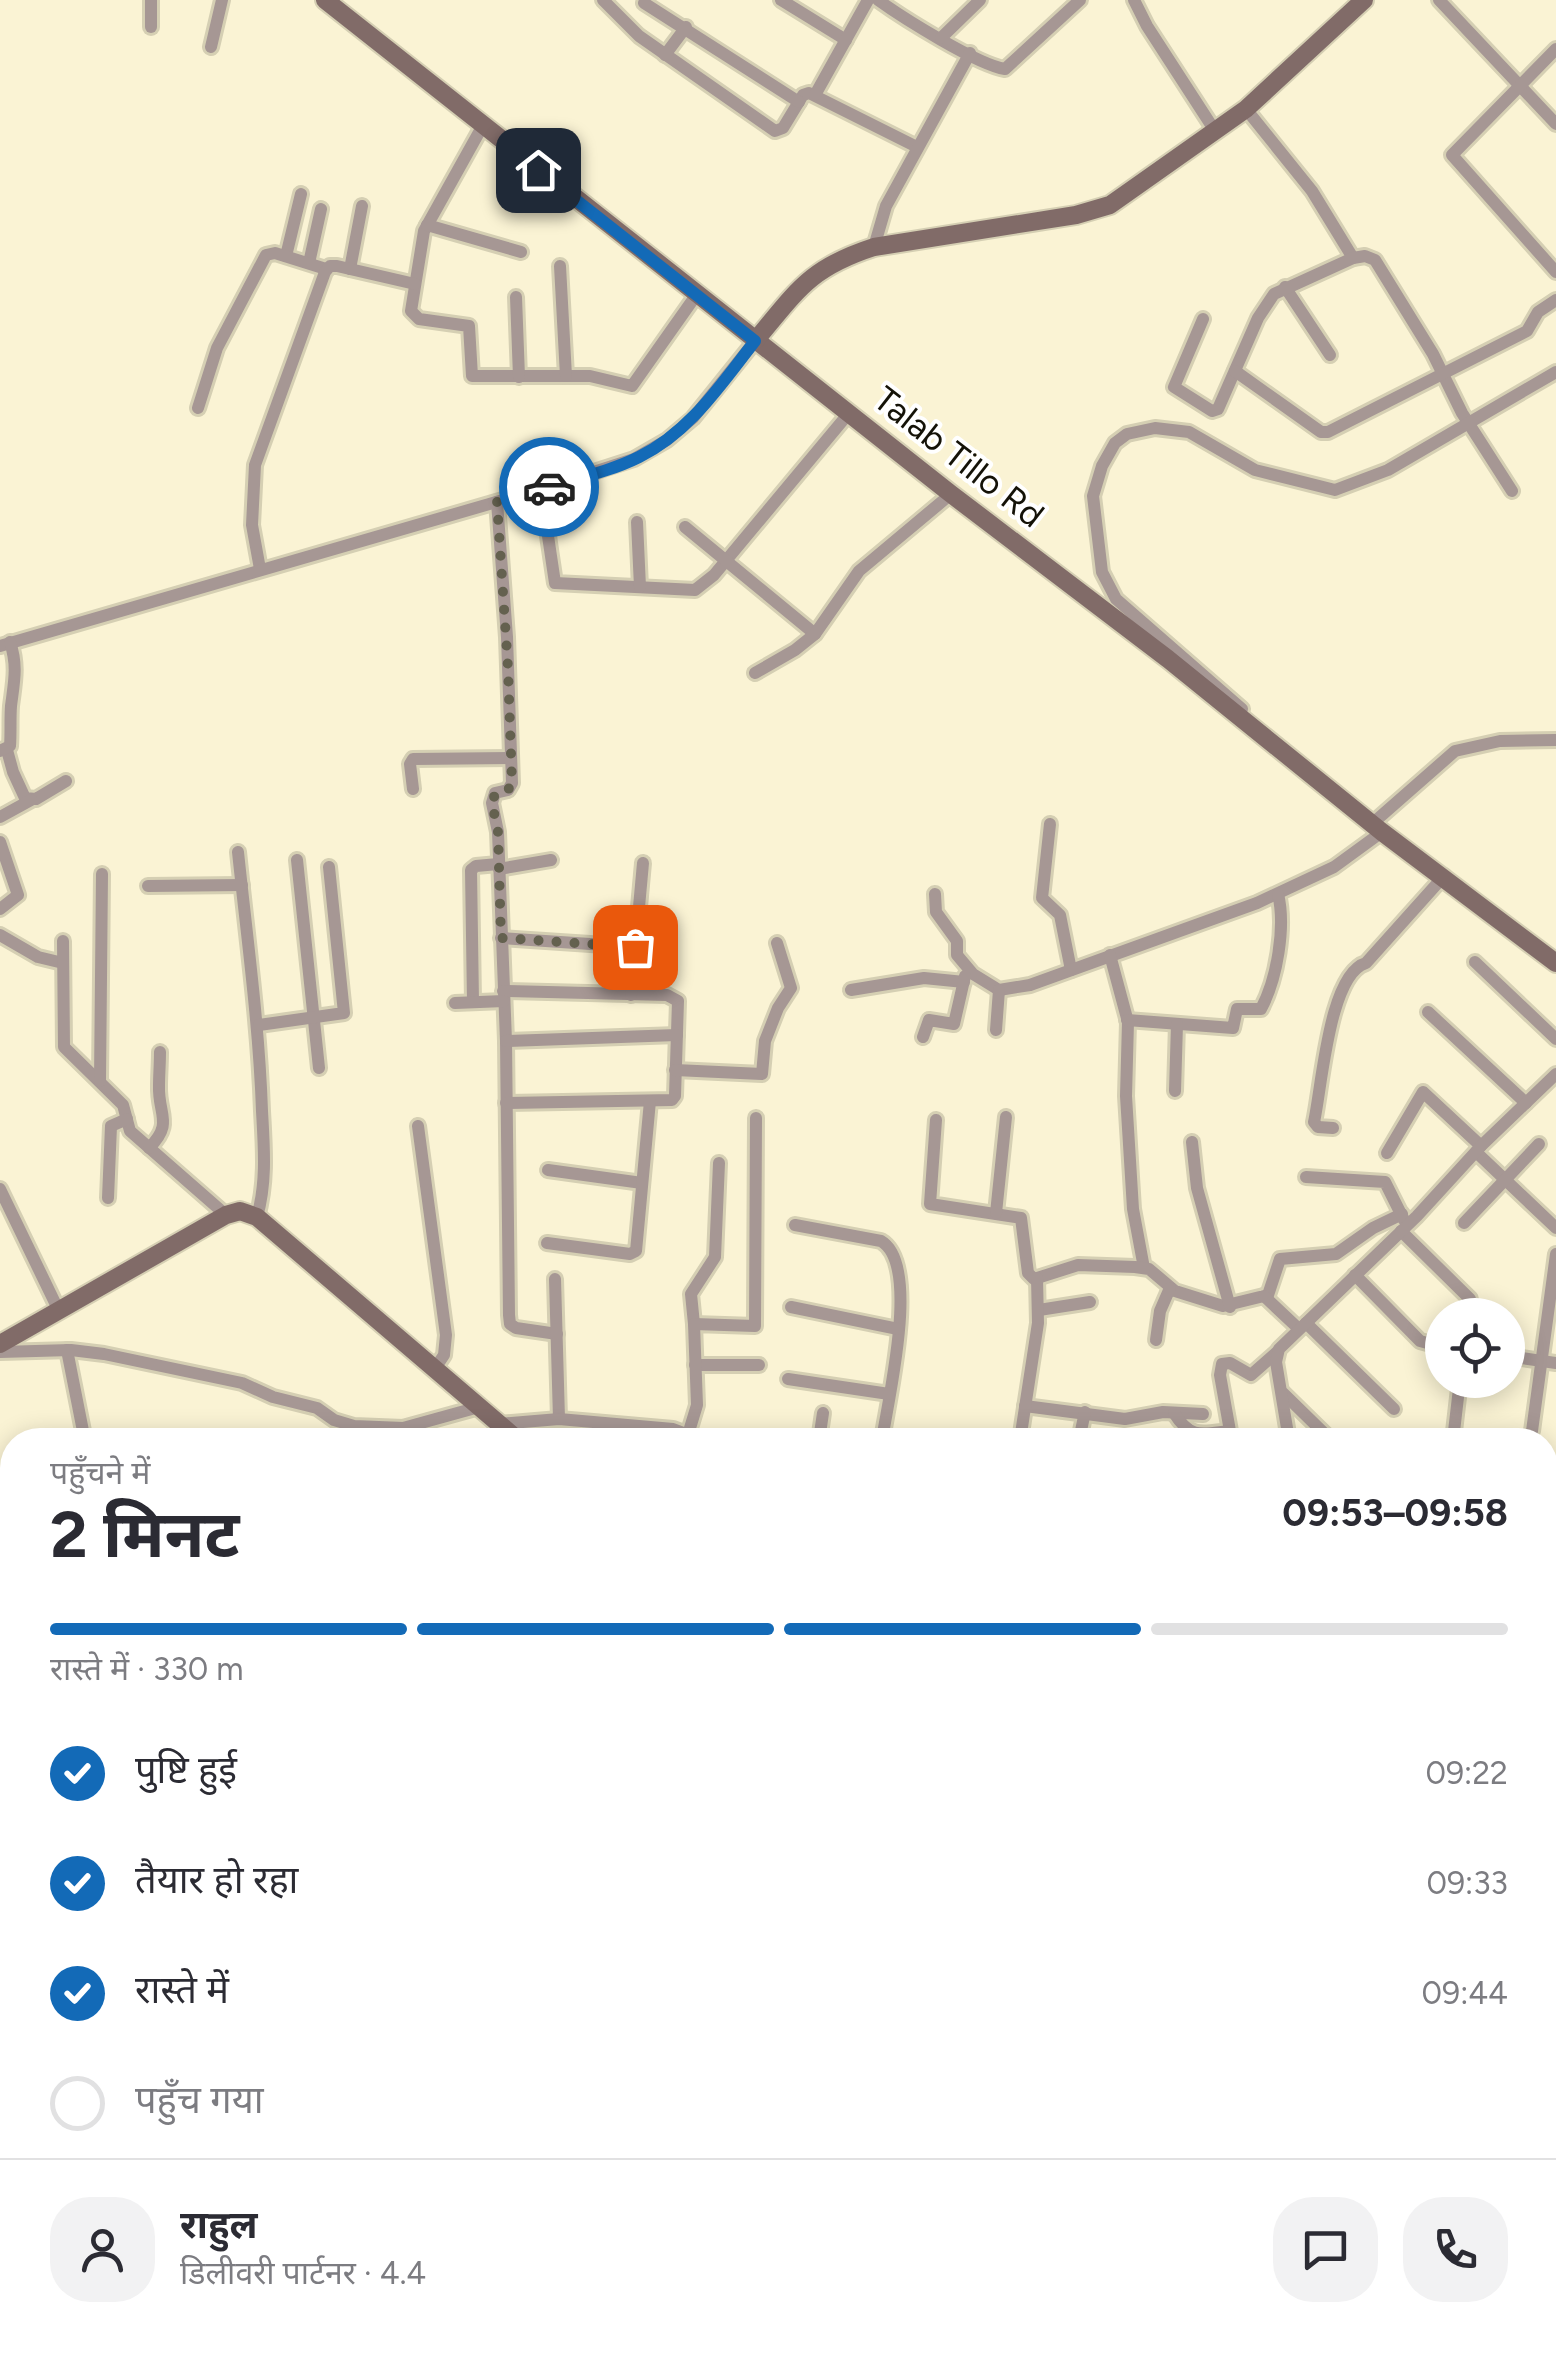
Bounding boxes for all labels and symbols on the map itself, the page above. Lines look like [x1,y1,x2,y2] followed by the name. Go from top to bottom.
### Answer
[496,128,581,213] pin
[866,378,1052,536] street label: Talab Tillo Rd
[499,437,599,537] courier
[593,905,678,990] pin

